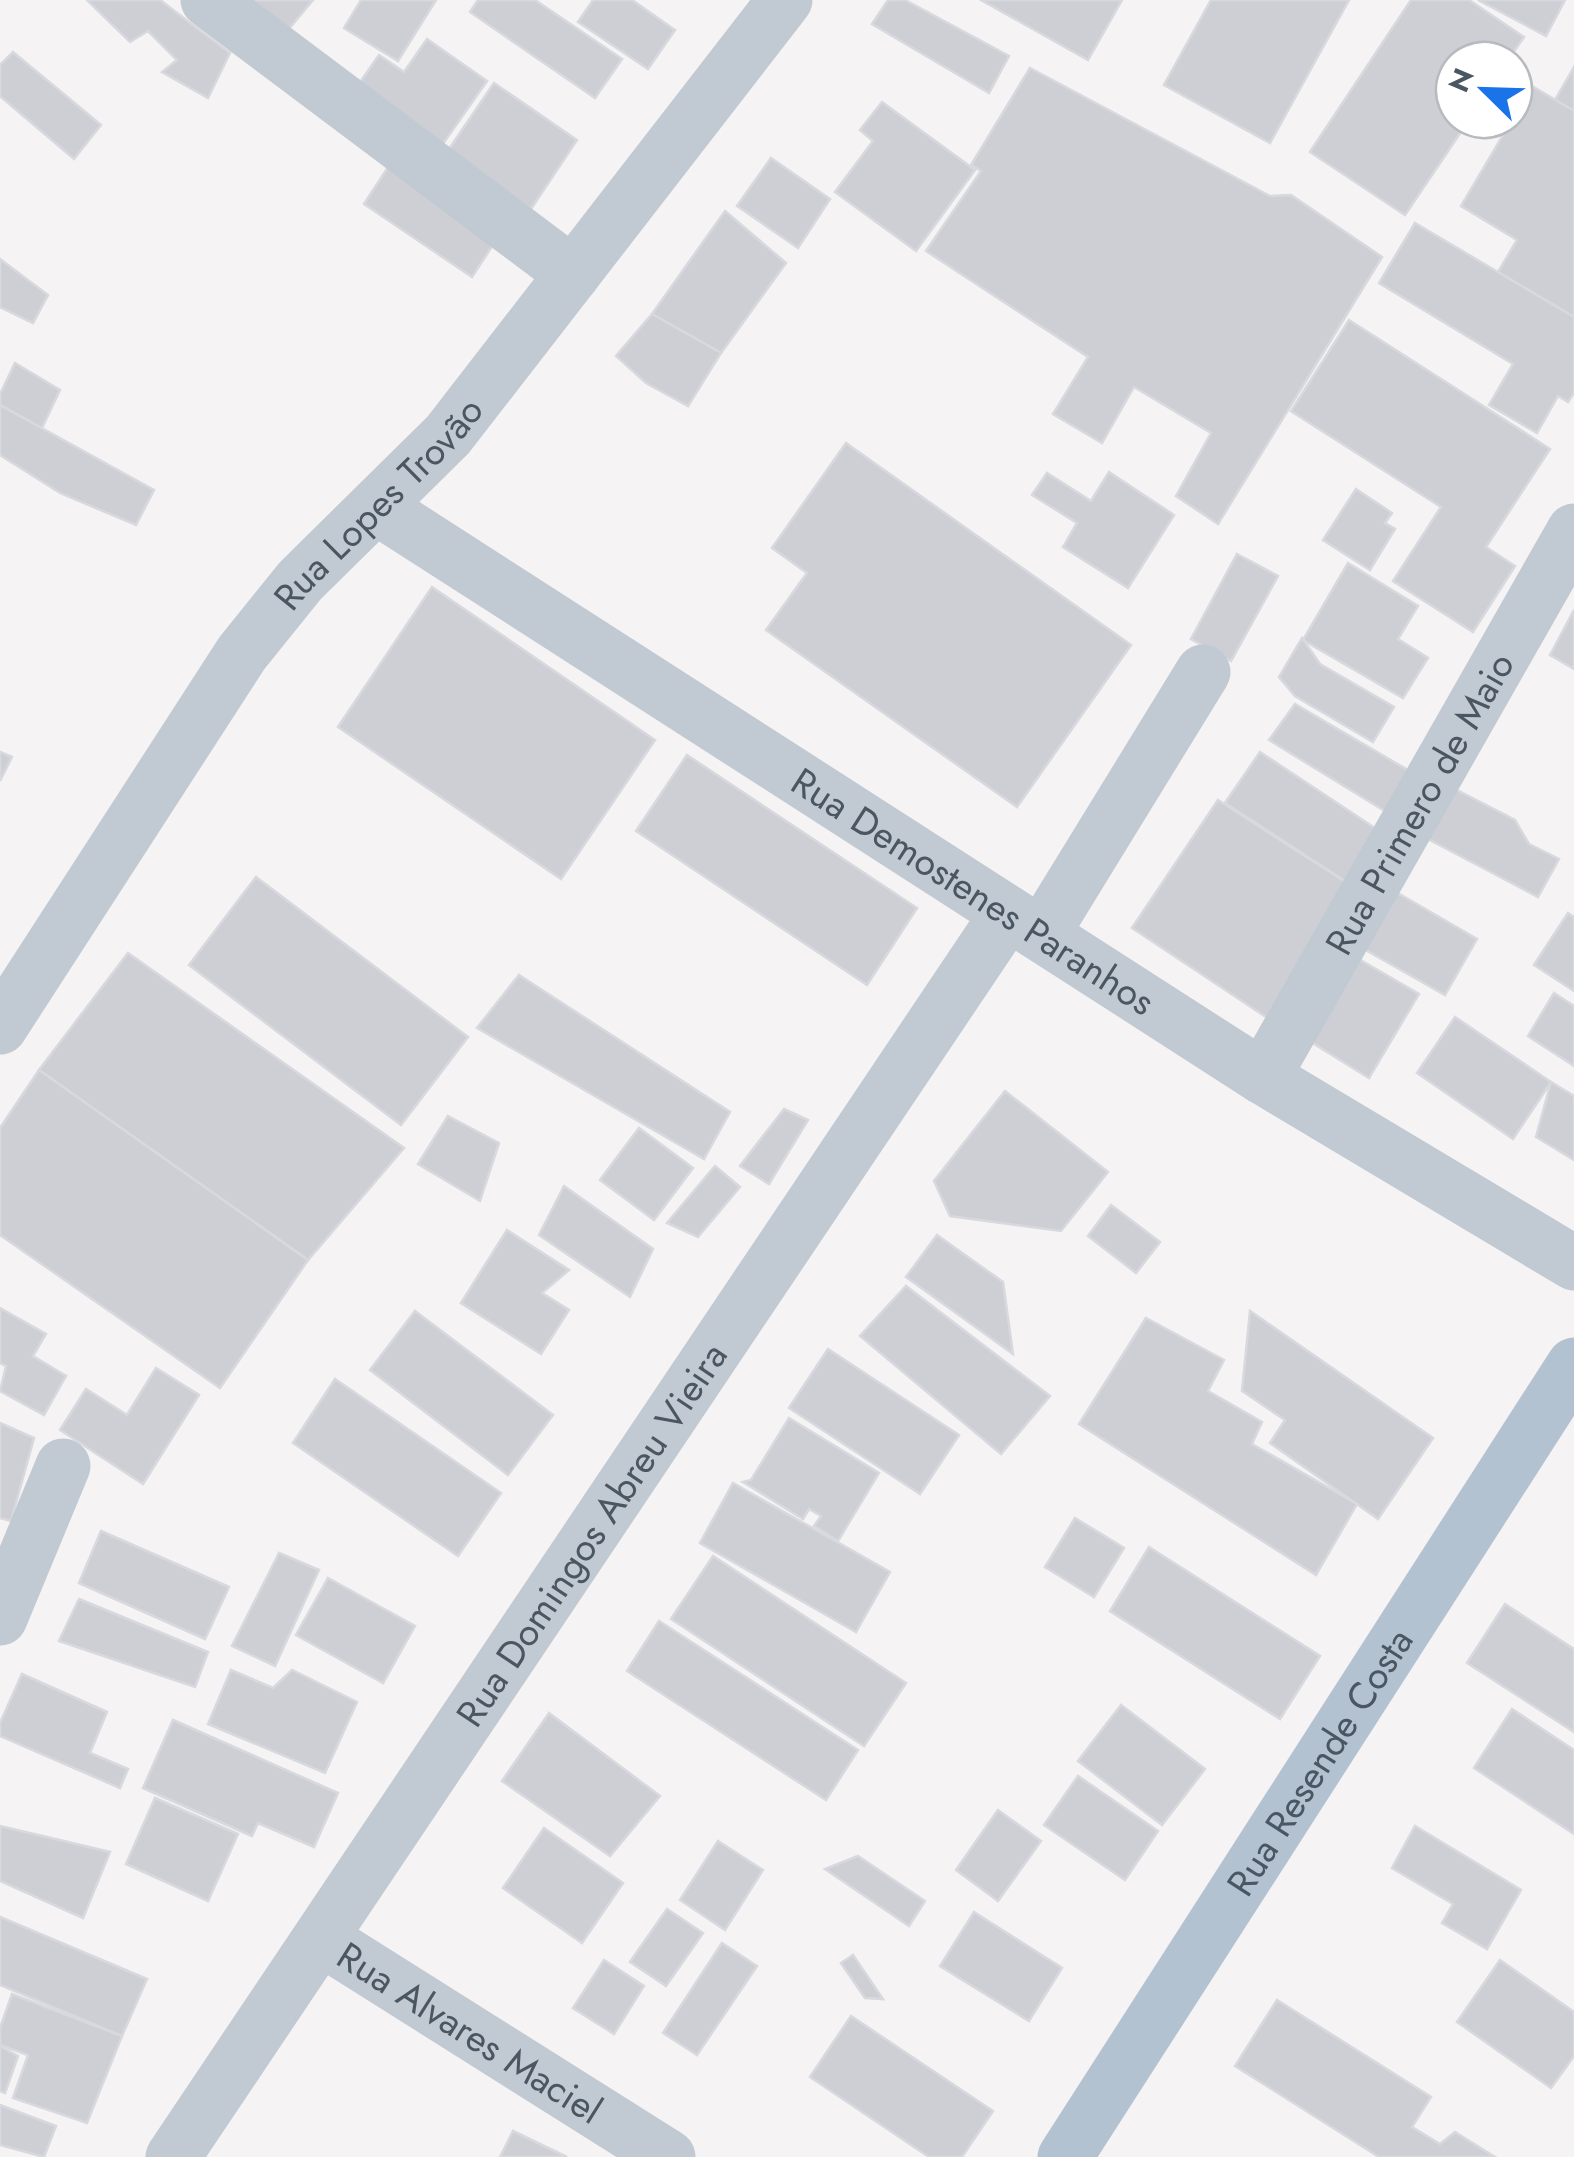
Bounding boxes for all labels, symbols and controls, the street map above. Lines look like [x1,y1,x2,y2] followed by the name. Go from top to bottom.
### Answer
[1434,40,1534,140] north arrow
[1438,62,1485,99] text: N
[260,385,496,622] street label: Rua Lopes Trovão
[1311,642,1527,965] street label: Rua Primero de Maio
[781,754,1166,1028] street label: Rua Demostenes Paranhos
[442,1331,740,1737] street label: Rua Domingos Abreu Vieira
[1212,1617,1426,1906] street label: Rua Resende Costa
[327,1928,613,2137] street label: Rua Alvares Maciel

